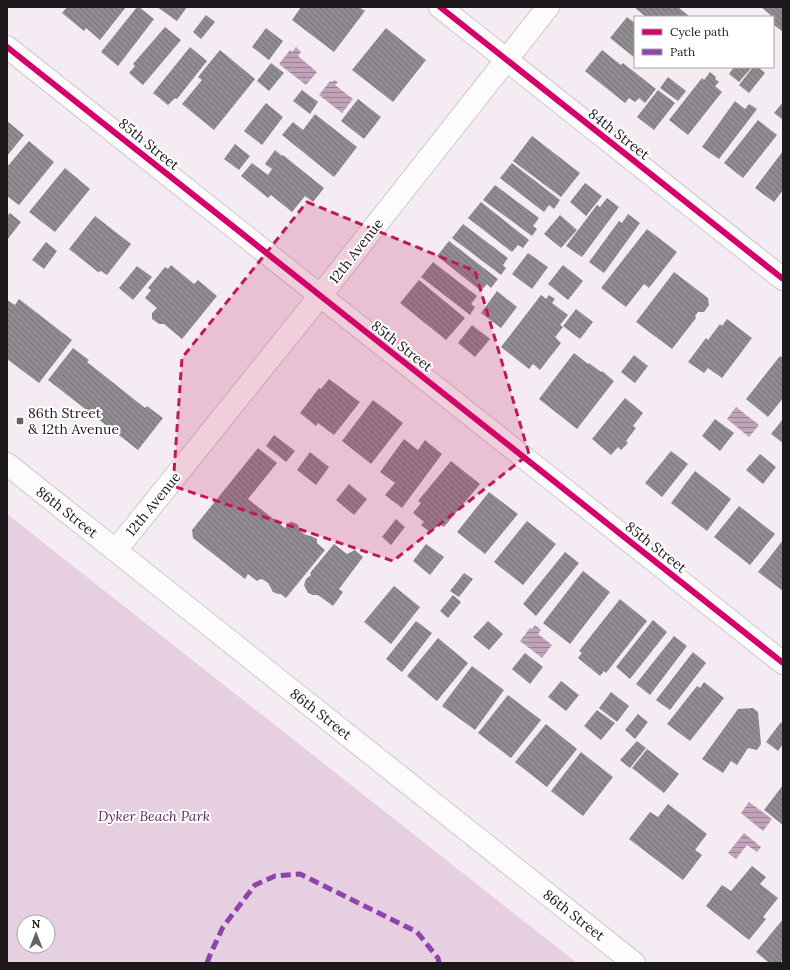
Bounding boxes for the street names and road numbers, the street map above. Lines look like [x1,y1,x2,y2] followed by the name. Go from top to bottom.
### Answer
[585,105,654,164] street label: 84th Street
[115,114,183,174] street label: 85th Street
[325,215,387,287] street label: 12th Avenue
[368,317,437,376] street label: 85th Street
[122,468,185,540] street label: 12th Avenue
[33,482,102,542] street label: 86th Street
[622,518,691,577] street label: 85th Street
[287,684,356,744] street label: 86th Street
[540,885,609,945] street label: 86th Street

